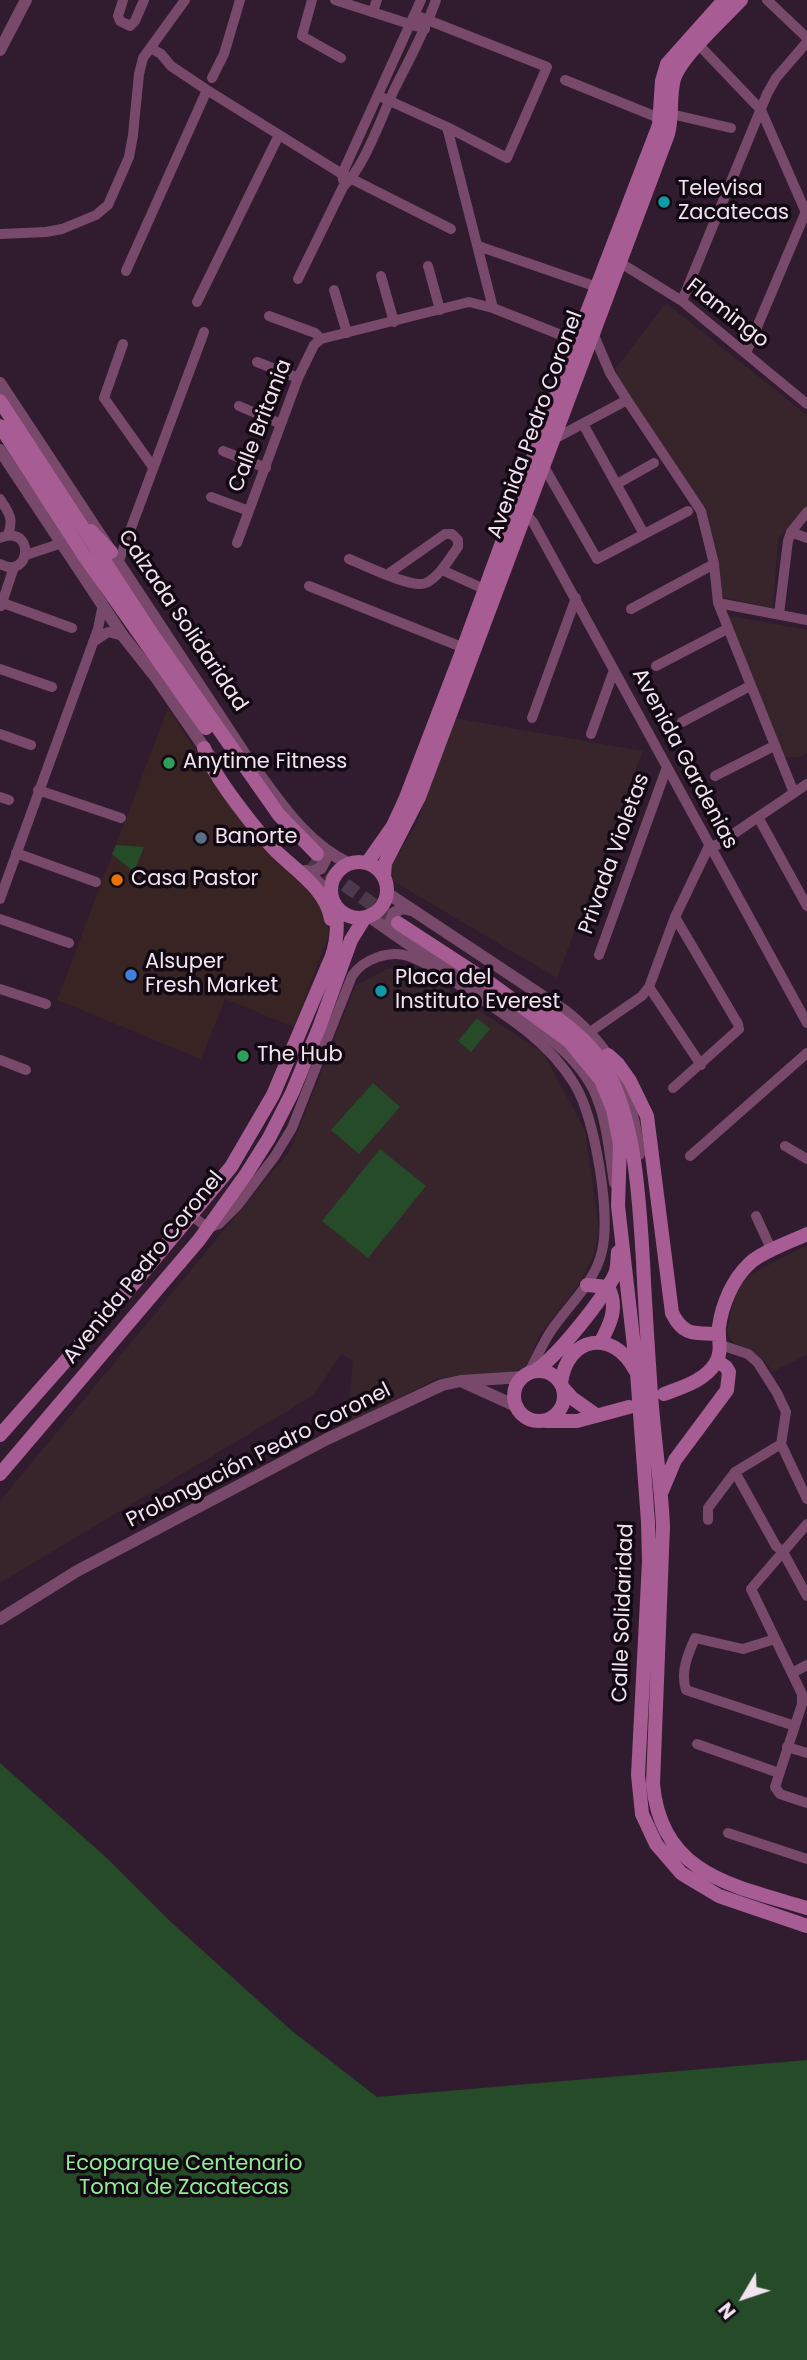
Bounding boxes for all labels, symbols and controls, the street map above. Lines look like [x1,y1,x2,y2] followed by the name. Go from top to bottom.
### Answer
[678,177,789,227] place label: Televisa Zacatecas
[656,194,672,210] marker: Televisa Zacatecas
[681,274,773,354] street label: Flamingo
[483,308,589,542] street label: Avenida Pedro Coronel
[224,356,298,496] street label: Calle Britania
[112,525,252,717] street label: Calzada Solidaridad
[626,664,742,854] street label: Avenida Gardenias
[183,750,347,776] place label: Anytime Fitness
[161,755,177,771] marker: Anytime Fitness
[574,770,656,938] street label: Privada Violetas
[215,825,297,851] place label: Banorte
[193,830,209,846] marker: Banorte
[131,867,258,893] place label: Casa Pastor
[109,872,125,888] marker: Casa Pastor
[145,950,278,1000] place label: Alsuper Fresh Market
[395,966,560,1016] place label: Placa del Instituto Everest
[123,967,139,983] marker: Alsuper Fresh Market
[373,983,389,999] marker: Placa del Instituto Everest
[257,1043,343,1069] place label: The Hub
[235,1048,251,1064] marker: The Hub
[59,1167,229,1369] street label: Avenida Pedro Coronel
[123,1378,395,1534] street label: Prolongación Pedro Coronel
[608,1523,640,1703] street label: Calle Solidaridad
[66,2152,302,2202] park label: Ecoparque Centenario Toma de Zacatecas
[709,2262,779,2332] north arrow
[712,2296,742,2325] text: N

